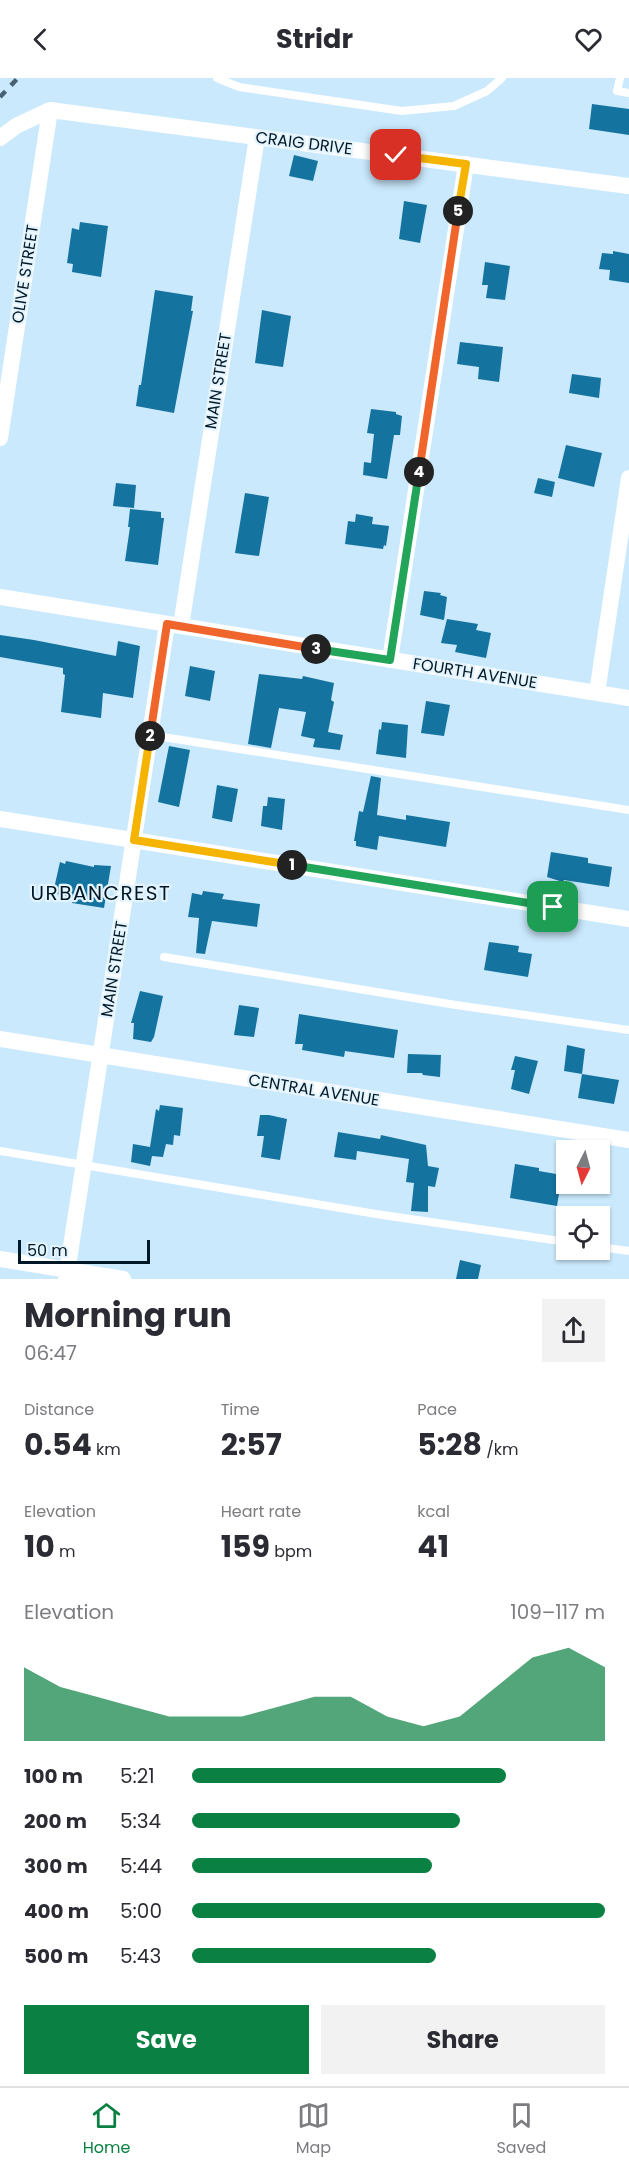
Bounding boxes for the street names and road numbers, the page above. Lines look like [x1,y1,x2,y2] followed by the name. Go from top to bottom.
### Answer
[254,126,354,160] street label: CRAIG DRIVE
[6,223,44,325] street label: OLIVE STREET
[199,331,237,431] street label: MAIN STREET
[411,652,539,694] street label: FOURTH AVENUE
[95,919,133,1019] street label: MAIN STREET
[247,1068,381,1112] street label: CENTRAL AVENUE

